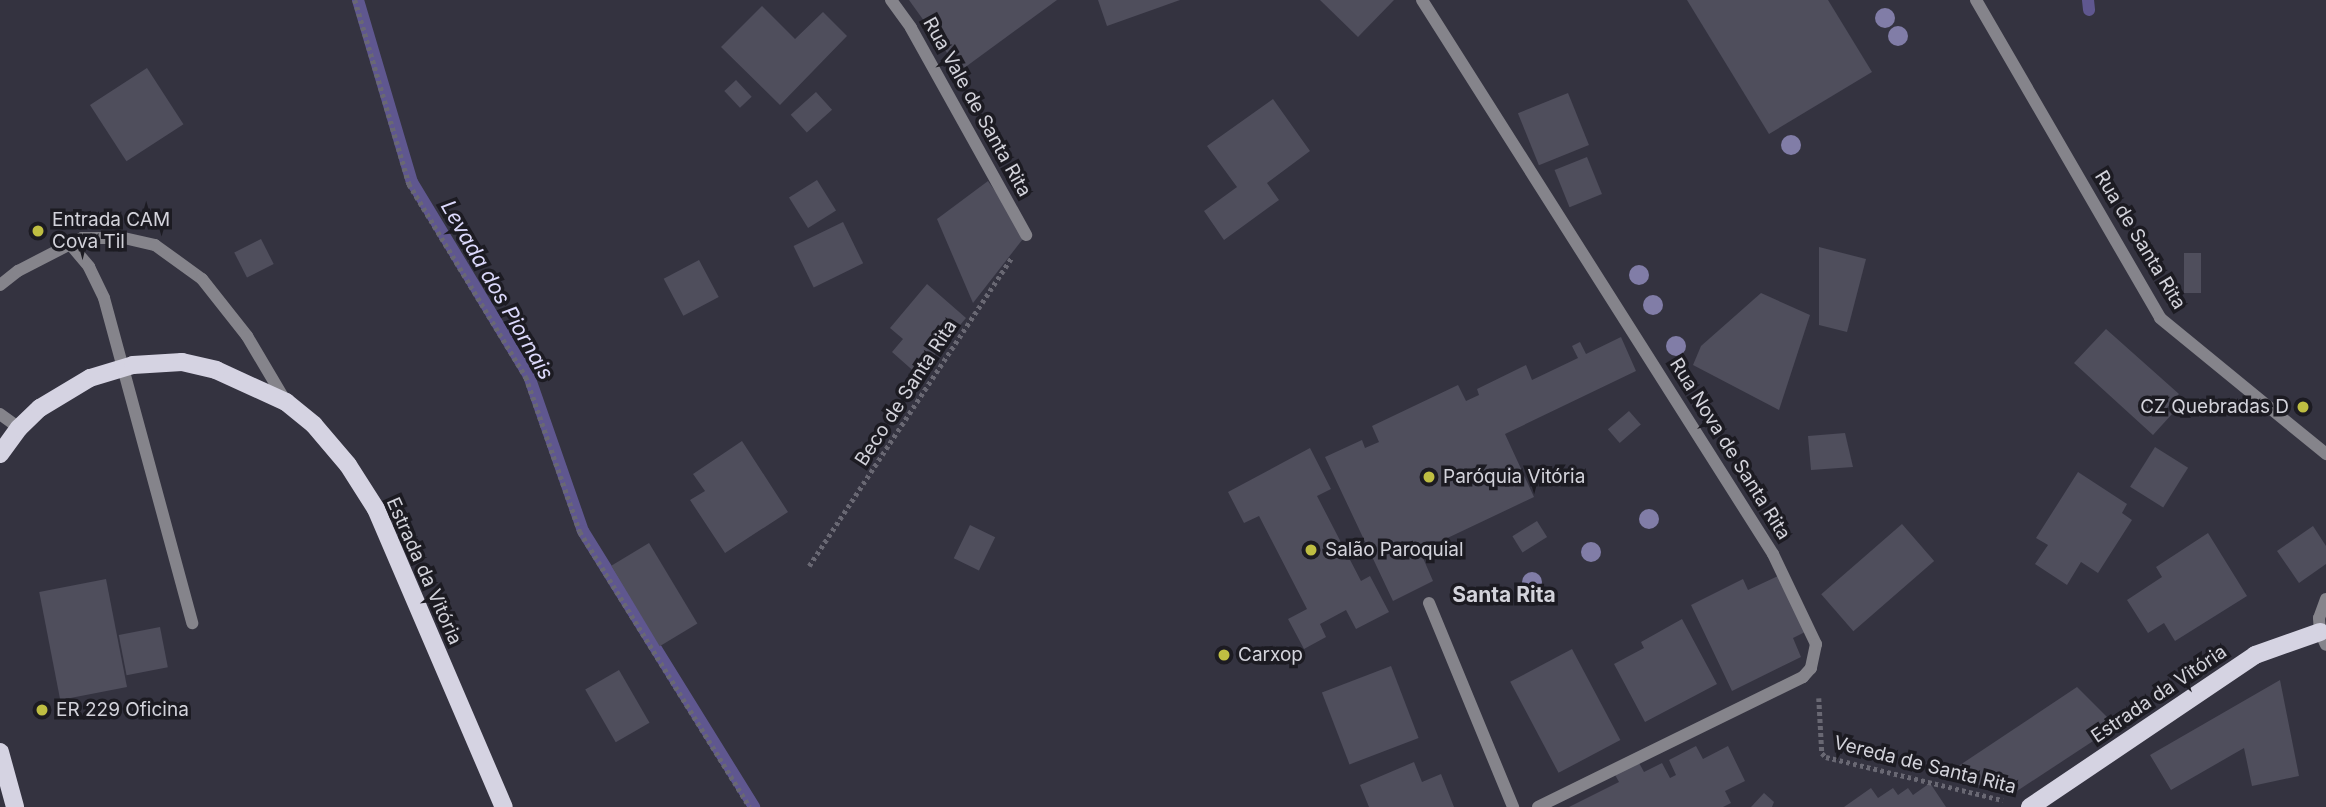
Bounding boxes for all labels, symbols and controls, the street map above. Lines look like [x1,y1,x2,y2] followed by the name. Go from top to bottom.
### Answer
[918,13,1036,201] street label: Rua Vale de Santa Rita
[2090,167,2190,313] street label: Rua de Santa Rita
[435,196,559,384] water label: Levada dos Piornais
[52,209,170,253] place label: Entrada CAM Cova Til
[30,223,46,239] marker: Entrada CAM Cova Til
[850,316,962,470] street label: Beco de Santa Rita
[1665,354,1795,544] street label: Rua Nova de Santa Rita
[2140,396,2289,418] place label: CZ Quebradas D
[2295,399,2311,415] marker: CZ Quebradas D
[1443,466,1585,488] place label: Paróquia Vitória
[1421,469,1437,485] marker: Paróquia Vitória
[381,494,467,648] street label: Estrada da Vitória
[1325,539,1464,561] place label: Salão Paroquial
[1303,542,1319,558] marker: Salão Paroquial
[1452,582,1556,608] district label: Santa Rita
[2087,640,2231,748] street label: Estrada da Vitória
[1238,644,1303,666] place label: Carxop
[1216,647,1232,663] marker: Carxop
[56,699,189,721] place label: ER 229 Oficina
[34,702,50,718] marker: ER 229 Oficina
[1831,731,2019,799] street label: Vereda de Santa Rita

